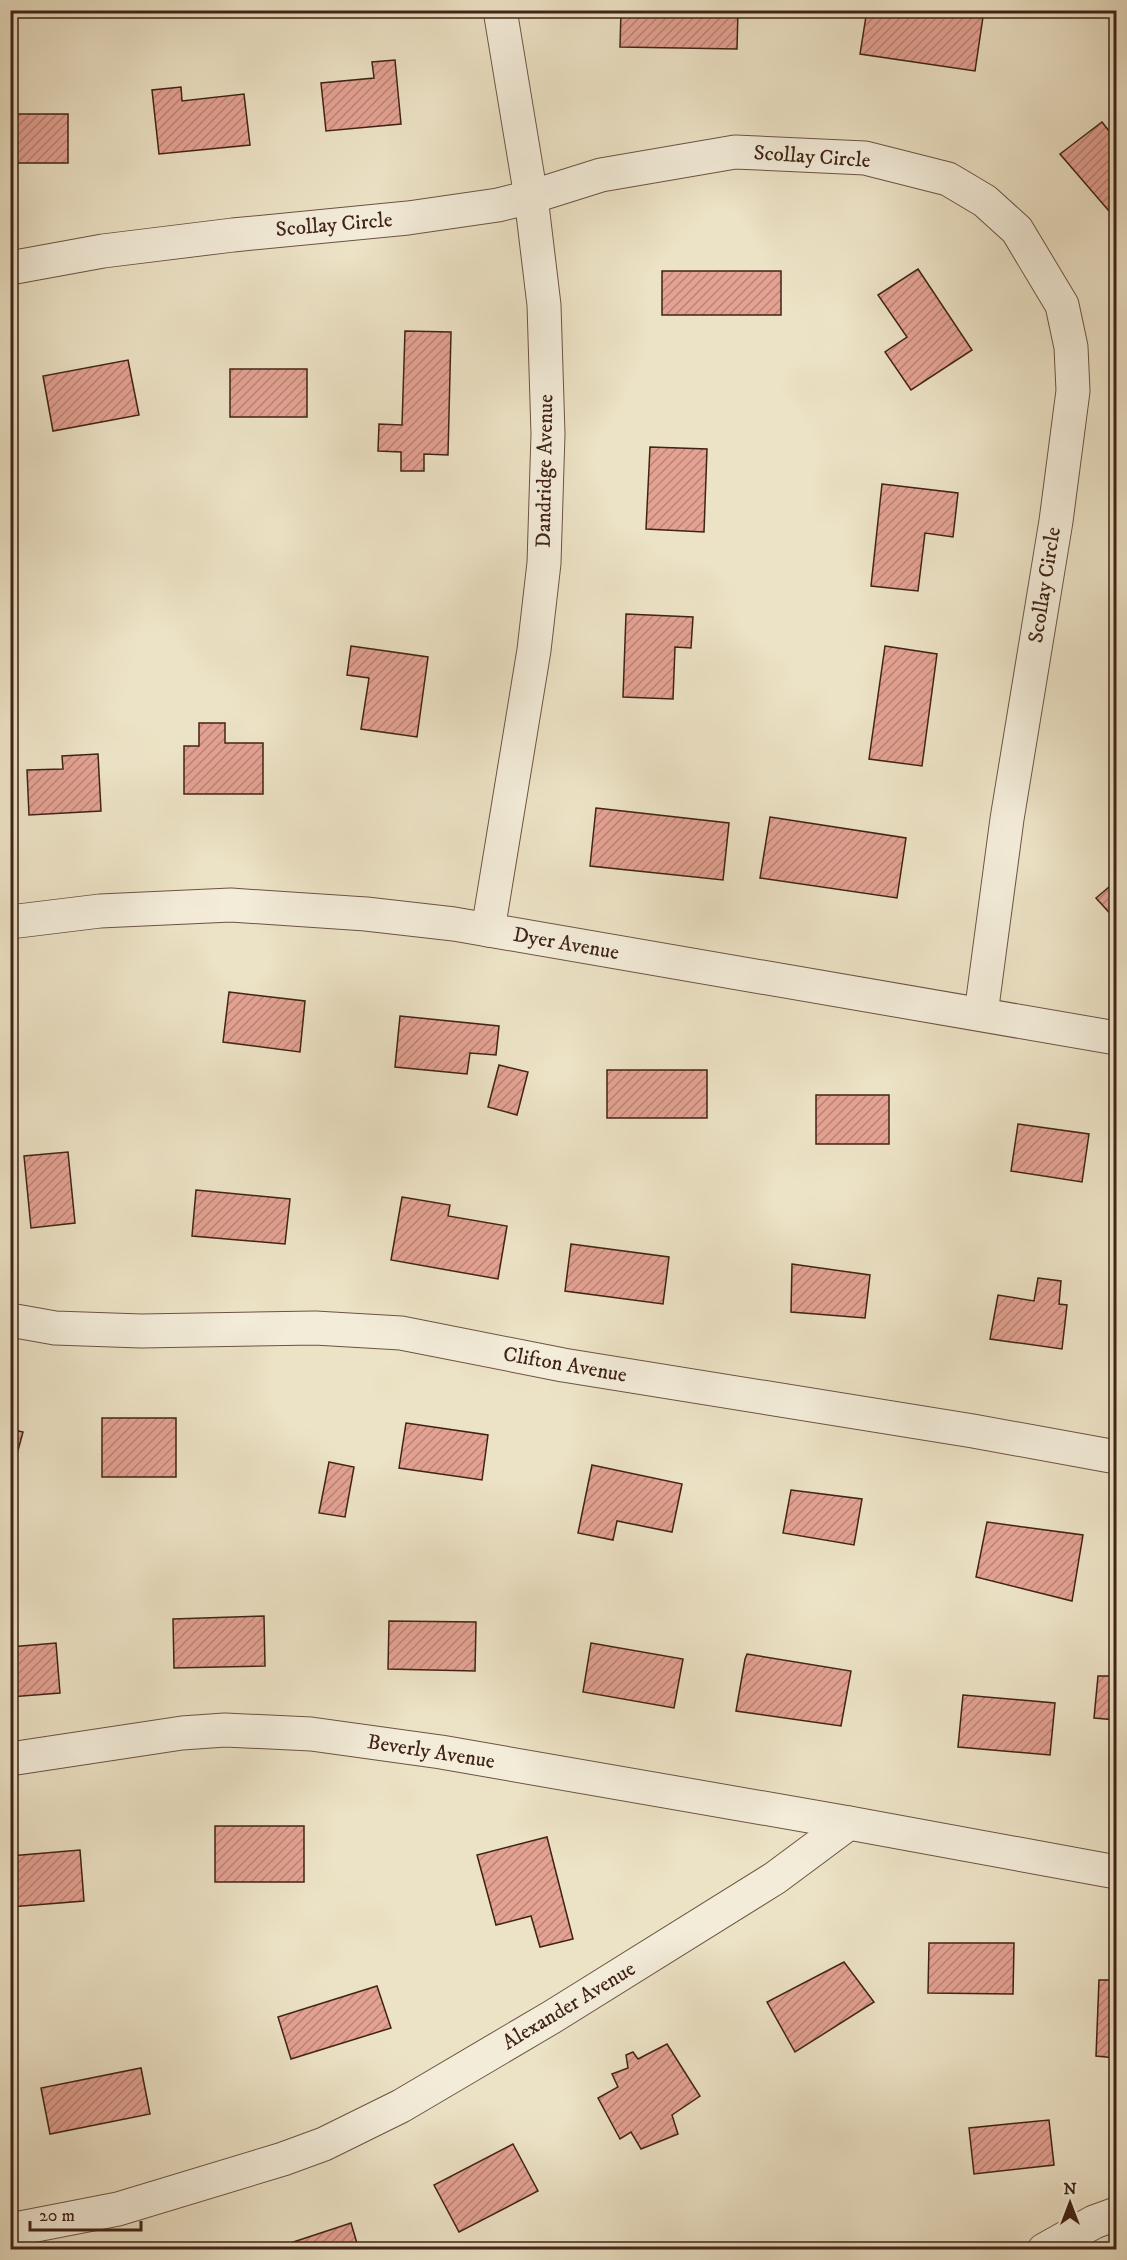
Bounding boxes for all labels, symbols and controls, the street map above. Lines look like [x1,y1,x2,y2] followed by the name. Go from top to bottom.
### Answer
[753,140,872,174] street label: Scollay Circle
[275,207,394,243] street label: Scollay Circle
[531,394,559,548] street label: Dandridge Avenue
[1023,525,1067,645] street label: Scollay Circle
[511,922,621,966] street label: Dyer Avenue
[501,1341,629,1389] street label: Clifton Avenue
[365,1729,497,1775] street label: Beverly Avenue
[498,1956,640,2056] street label: Alexander Avenue
[1040,2173,1100,2233] north arrow
[1063,2179,1077,2199] text: N
[30,2194,141,2232] scale bar
[39,2205,75,2227] text: 20 m

